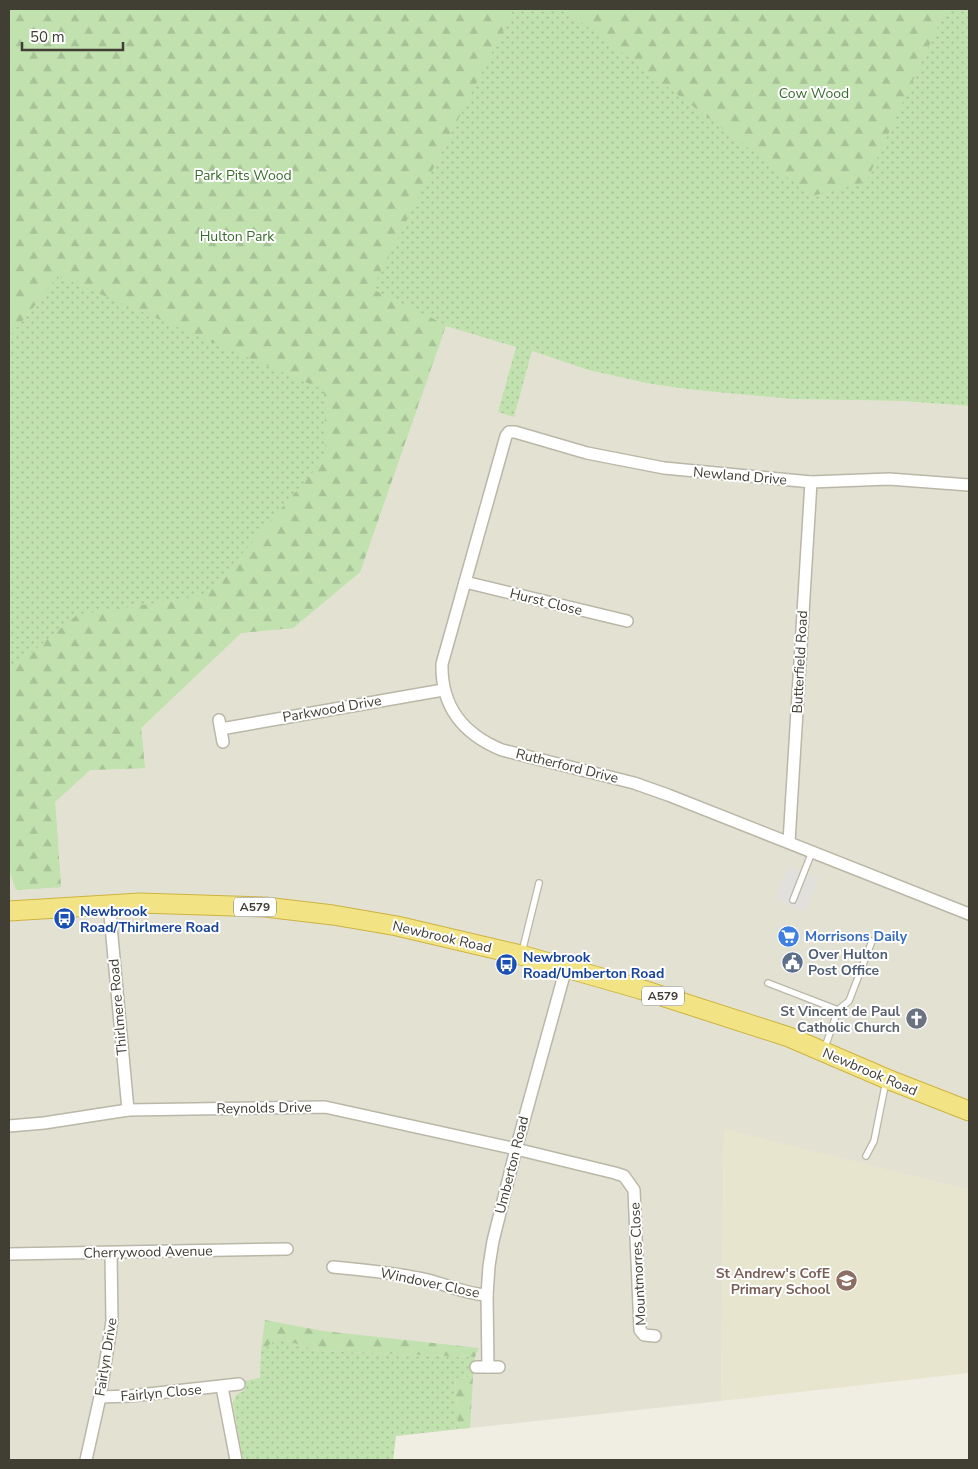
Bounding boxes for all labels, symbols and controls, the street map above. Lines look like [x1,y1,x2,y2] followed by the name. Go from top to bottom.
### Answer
[22,20,124,52] scale bar
[30,27,65,47] text: 50 m
[779,84,849,103] park label: Cow Wood
[194,166,292,185] park label: Park Pits Wood
[200,227,275,246] park label: Hulton Park
[692,462,788,490] street label: Newland Drive
[508,584,584,620] street label: Hurst Close
[788,610,812,714] street label: Butterfield Road
[281,691,383,727] street label: Parkwood Drive
[514,744,620,788] street label: Rutherford Drive
[234,898,276,916] road number: A579
[80,902,219,937] place label: Newbrook Road/Thirlmere Road
[52,907,76,931] bus stop icon: Newbrook Road/Thirlmere Road
[390,916,494,958] street label: Newbrook Road
[777,924,801,948] supermarket icon: Morrisons Daily
[805,927,908,946] place label: Morrisons Daily
[808,945,888,980] place label: Over Hulton Post Office
[523,948,664,983] place label: Newbrook Road/Umberton Road
[780,950,804,974] public building icon: Over Hulton Post Office
[495,953,519,977] bus stop icon: Newbrook Road/Umberton Road
[104,958,132,1056] street label: Thirlmere Road
[642,986,684,1006] road number: A579
[780,1002,901,1037] place label: St Vincent de Paul Catholic Church
[904,1007,928,1031] church icon: St Vincent de Paul Catholic Church
[820,1043,920,1101] street label: Newbrook Road
[216,1098,312,1118] street label: Reynolds Drive
[491,1114,533,1216] street label: Umberton Road
[625,1202,651,1326] street label: Mountmorres Close
[83,1241,213,1263] street label: Cherrywood Avenue
[379,1263,481,1303] street label: Windover Close
[716,1264,831,1299] place label: St Andrew's CofE Primary School
[834,1269,858,1293] school or university icon: St Andrew's CofE Primary School
[90,1316,122,1398] street label: Fairlyn Drive
[120,1380,202,1406] street label: Fairlyn Close

